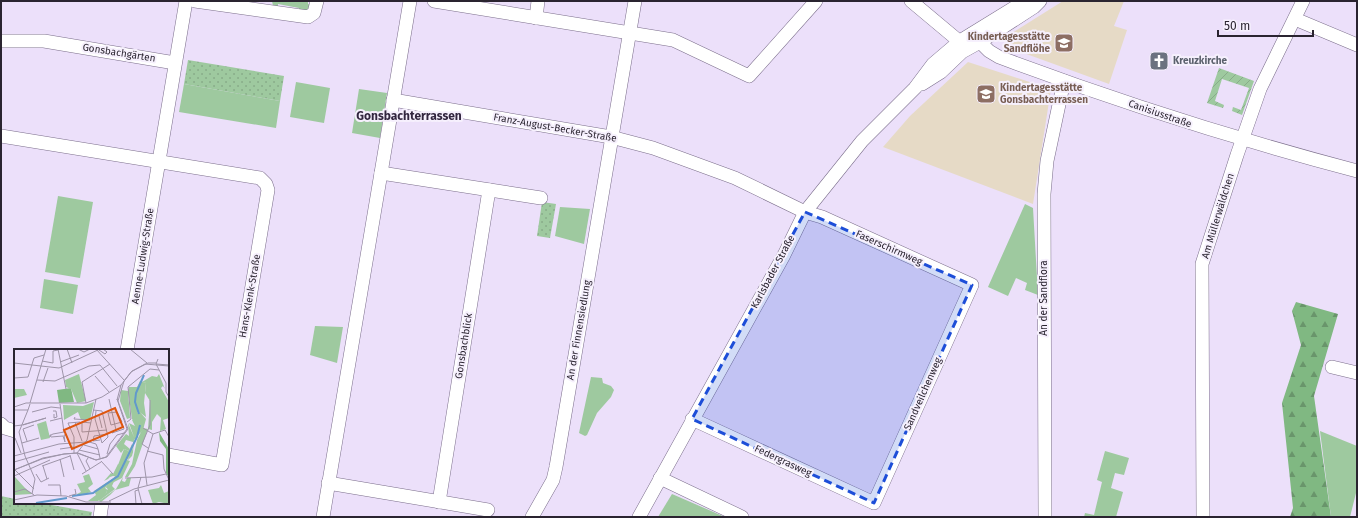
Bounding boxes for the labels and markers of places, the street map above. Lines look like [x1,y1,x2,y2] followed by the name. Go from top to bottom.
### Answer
[968,31,1050,55] place label: Kindertagesstätte Sandflöhe
[1053,32,1075,54] school or university icon: Kindertagesstätte Sandflöhe
[1148,50,1170,72] church icon: Kreuzkirche
[1173,55,1227,67] place label: Kreuzkirche
[1000,82,1088,106] place label: Kindertagesstätte Gonsbachterrassen
[975,83,997,105] school or university icon: Kindertagesstätte Gonsbachterrassen

